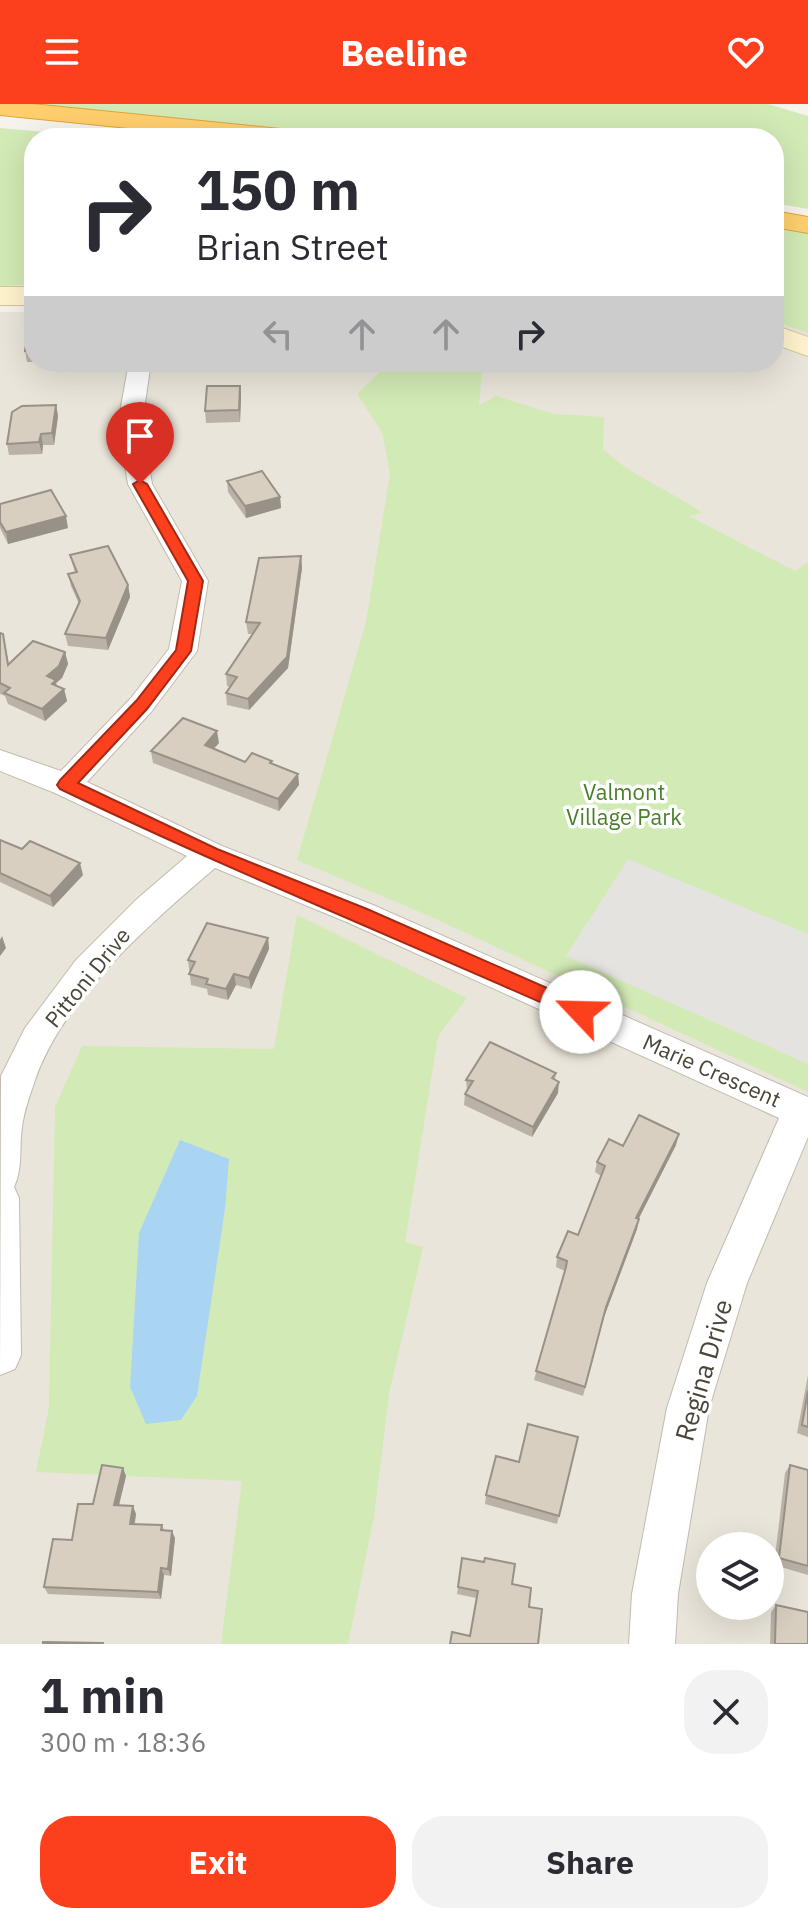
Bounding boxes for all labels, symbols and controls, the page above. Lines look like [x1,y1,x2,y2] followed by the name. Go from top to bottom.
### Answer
[340,29,468,76] text: Beeline
[40,30,84,74] icon: menu
[724,30,768,74] icon: heart
[196,153,360,225] text: 150 m
[64,160,168,264] icon: right
[196,223,389,270] text: Brian Street
[256,312,300,356] icon: left
[340,312,384,356] icon: ahead
[424,312,468,356] icon: ahead
[508,312,552,356] icon: right
[106,402,174,484] pin
[118,414,162,458] icon: arrive
[566,777,682,831] park label: Valmont Village Park
[38,921,136,1033] street label: Pittoni Drive
[539,970,623,1054] position arrow
[638,1027,786,1113] street label: Marie Crescent
[667,1295,739,1445] street label: Regina Drive
[696,1532,784,1620] map controls
[696,1532,784,1620] button: layers
[40,1664,165,1726] text: 1 min
[684,1670,768,1754] button: close
[40,1725,206,1759] text: 300 m · 18:36
[40,1816,396,1908] button: Exit
[412,1816,768,1908] button: Share

